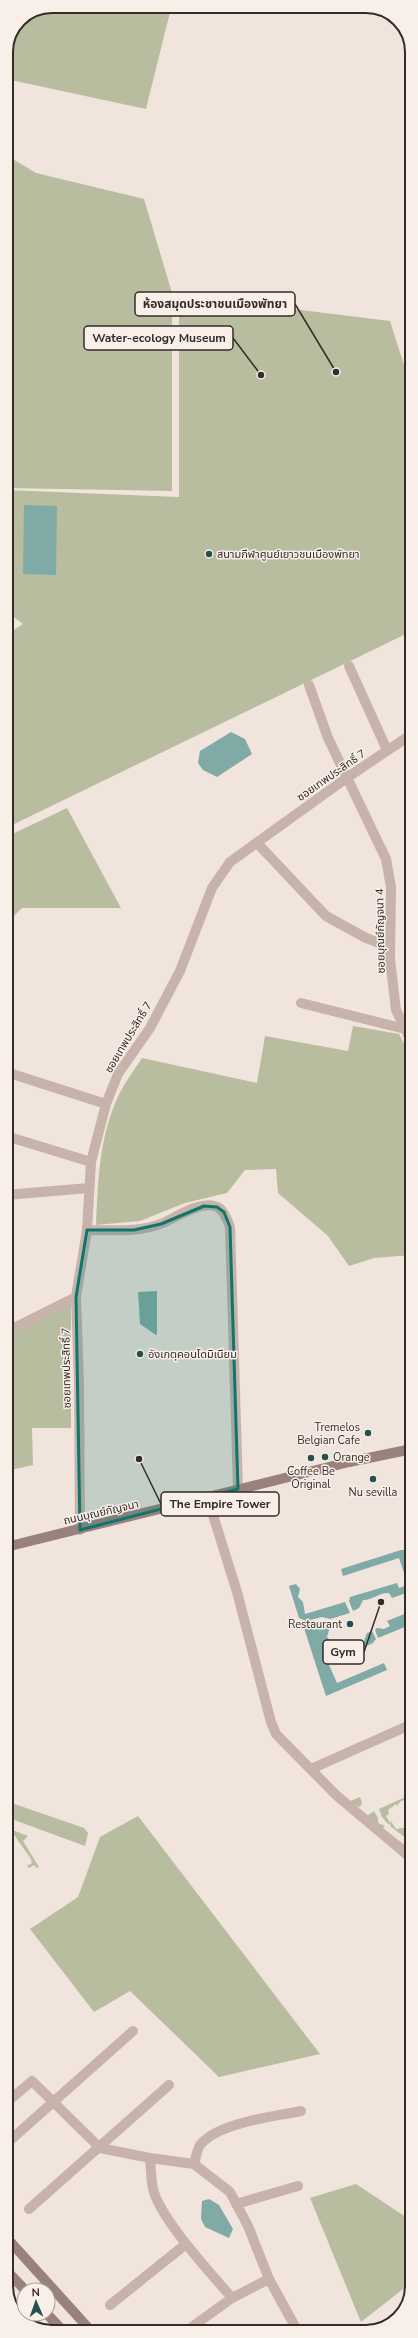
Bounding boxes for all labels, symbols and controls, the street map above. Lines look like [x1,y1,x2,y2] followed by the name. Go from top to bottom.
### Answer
[135,292,295,316] callout: ห้องสมุดประชาชนเมืองพัทยา
[143,296,287,312] text: ห้องสมุดประชาชนเมืองพัทยา
[84,326,233,350] callout: Water-ecology Museum
[92,330,226,346] text: Water-ecology Museum
[217,547,360,562] place label: สนามกีฬาศูนย์เยาวชนเมืองพัทยา
[204,549,214,559] marker: สนามกีฬาศูนย์เยาวชนเมืองพัทยา
[294,746,369,805] street label: ซอยเทพประสิทธิ์ 7
[372,888,389,974] street label: ซอยบุณย์กัญจนา 4
[101,999,156,1076] street label: ซอยเทพประสิทธิ์ 7
[58,1328,75,1408] street label: ซอยเทพประสิทธิ์ 7
[148,1347,237,1362] place label: อังเกตุคอนโดมิเนียม
[135,1349,145,1359] marker: อังเกตุคอนโดมิเนียม
[297,1420,360,1448] place label: Tremelos Belgian Cafe
[363,1428,373,1438] marker: Tremelos Belgian Cafe
[333,1450,370,1465] place label: Orange
[320,1452,330,1462] marker: Orange
[306,1453,316,1463] marker: Coffee Be Original
[287,1464,335,1492] place label: Coffee Be Original
[368,1474,378,1484] marker: Nu sevilla
[349,1485,398,1500] place label: Nu sevilla
[161,1492,279,1516] callout: The Empire Tower
[169,1496,271,1512] text: The Empire Tower
[62,1497,140,1528] street label: ถนนบุณย์กัญจนา
[288,1617,342,1632] place label: Restaurant
[345,1619,355,1629] marker: Restaurant
[323,1640,364,1664] callout: Gym
[330,1644,356,1660] text: Gym
[16,2282,56,2322] north arrow
[31,2285,40,2300] text: N

